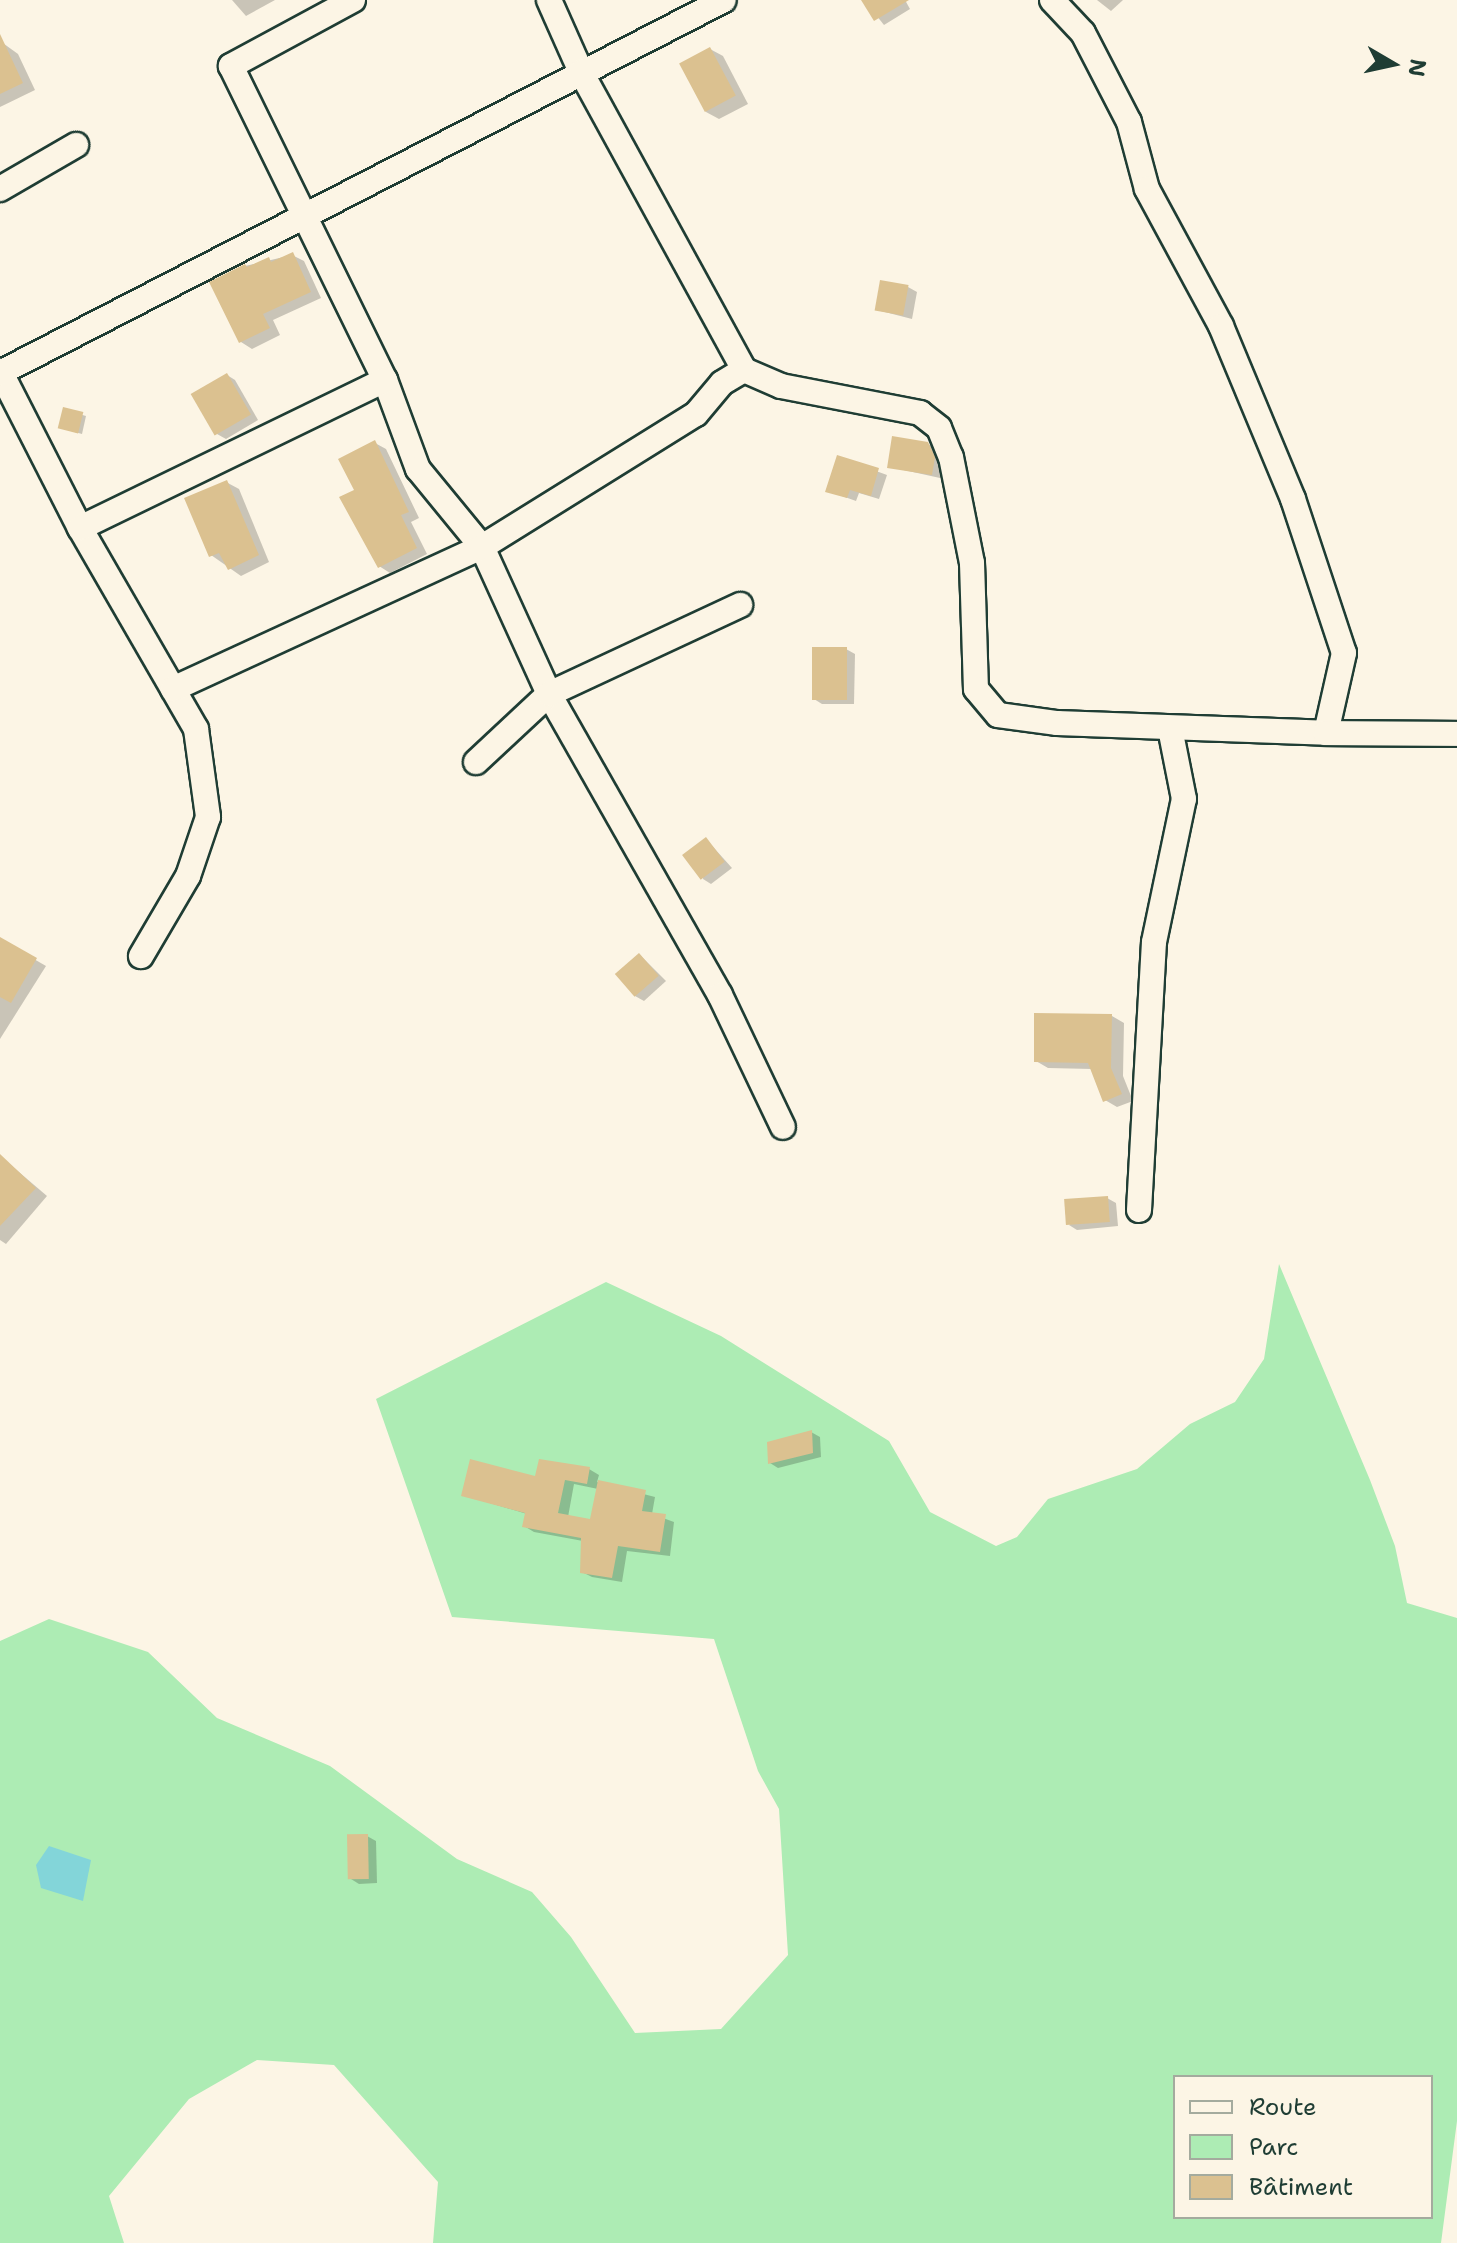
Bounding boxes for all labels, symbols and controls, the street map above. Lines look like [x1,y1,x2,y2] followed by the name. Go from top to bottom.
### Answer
[1353,24,1433,104] north arrow
[1402,57,1433,79] text: N
[1173,2075,1433,2219] legend
[1249,2091,1317,2123] text: Route
[1249,2131,1298,2163] text: Parc
[1249,2171,1353,2203] text: Bâtiment

